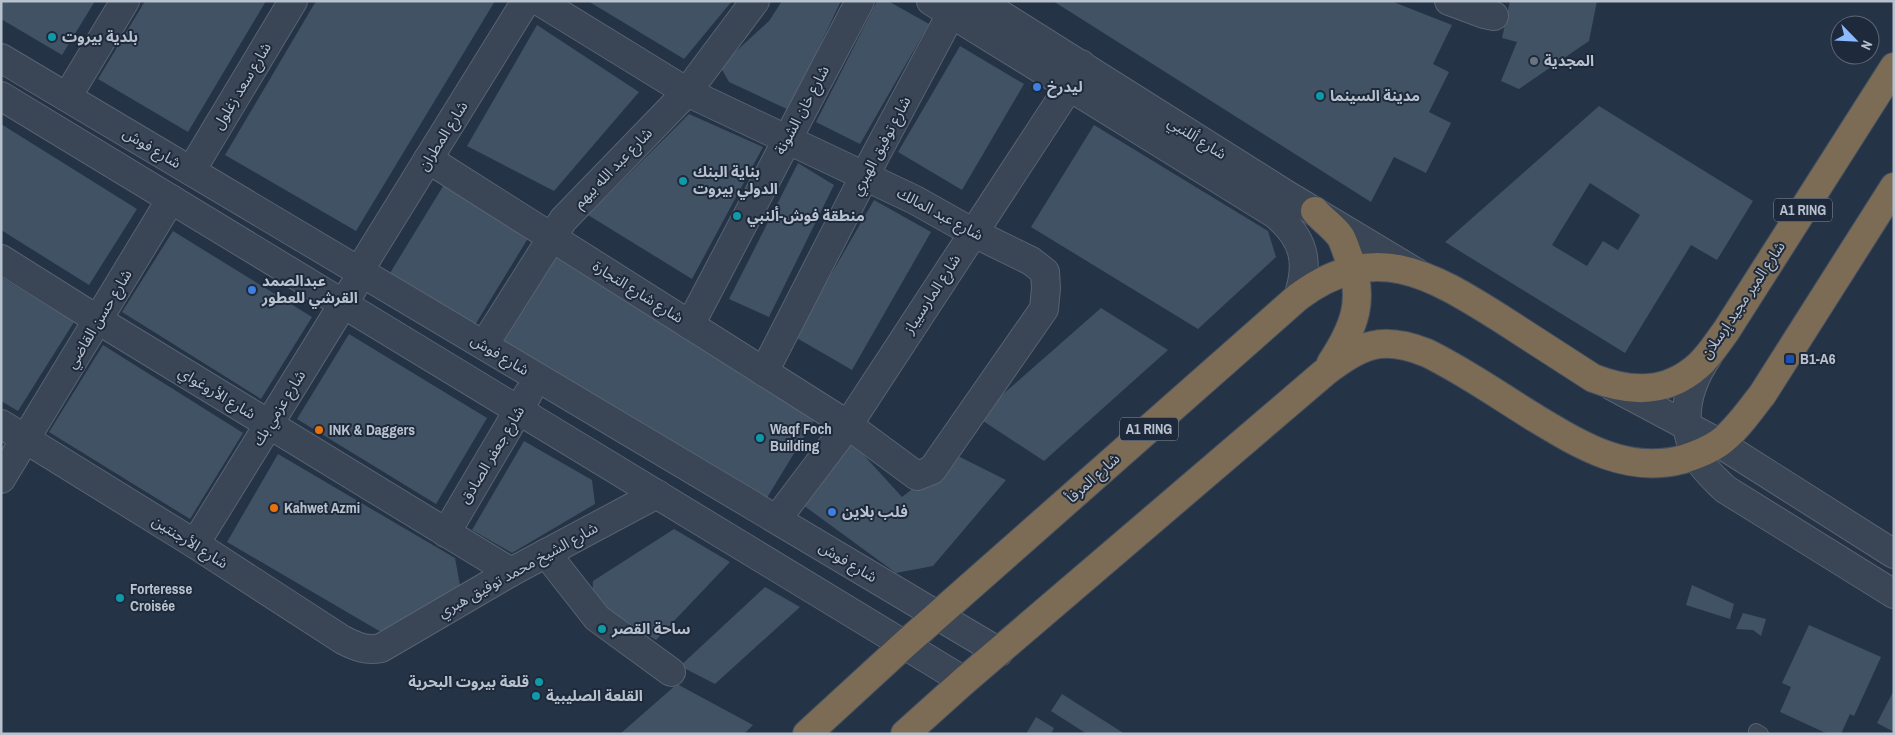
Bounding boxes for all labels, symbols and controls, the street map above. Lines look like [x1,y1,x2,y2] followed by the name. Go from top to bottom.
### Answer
[1830,15,1880,65] north arrow
[62,26,138,47] place label: بلدية بيروت
[46,31,58,43] marker: بلدية بيروت
[207,38,278,134] street label: شارع سعد زغلول
[1857,38,1877,53] text: N
[1544,50,1594,71] place label: المجدية
[1528,55,1540,67] marker: المجدية
[769,61,836,159] street label: شارع خان الشونة
[1047,76,1083,98] place label: ليدرخ
[1031,81,1043,93] marker: ليدرخ
[1330,85,1420,106] place label: مدينة السينما
[1314,90,1326,102] marker: مدينة السينما
[846,92,917,200] street label: شارع توفيق الهبري
[413,97,474,176] street label: شارع المطران
[1163,111,1231,166] street label: شارع أللنبي
[118,122,186,175] street label: شارع فوش
[569,122,658,214] street label: شارع عبد الله بيهم
[693,161,778,200] place label: بناية البنك الدولي بيروت
[677,175,689,187] marker: بناية البنك الدولي بيروت
[892,182,987,247] street label: شارع عبد المالك
[1774,198,1832,222] road number: A1 RING
[747,205,865,227] place label: منطقة فوش-ألنبي
[731,210,743,222] marker: منطقة فوش-ألنبي
[1695,237,1792,364] street label: شارع المير مجيد إرسلان
[897,250,967,340] street label: شارع المارسيياز
[588,255,688,330] street label: شارع شارع التجارة
[61,265,138,373] street label: شارع حسن القاضي
[261,270,358,309] place label: عبدالصمد القرشي للعطور
[246,284,258,296] marker: عبدالصمد القرشي للعطور
[466,329,534,382] street label: شارع فوش
[1800,348,1836,369] place label: B1-A6
[1784,353,1796,365] marker: B1-A6
[174,361,260,426] street label: شارع الأروغواي
[247,366,312,451] street label: شارع عزمي بك
[454,402,531,509] street label: شارع جعفر الصادق
[770,418,832,456] place label: Waqf Foch Building
[1120,418,1178,440] road number: A1 RING
[329,419,415,440] place label: INK & Daggers
[313,424,325,436] marker: INK & Daggers
[754,432,766,444] marker: Waqf Foch Building
[1061,448,1125,509] street label: شارع المرفأ
[284,497,360,518] place label: Kahwet Azmi
[842,501,908,522] place label: فلب بلاين
[268,502,280,514] marker: Kahwet Azmi
[826,506,838,518] marker: فلب بلاين
[147,510,232,575] street label: شارع الأرجنتين
[434,517,603,624] street label: شارع الشيخ محمد توفيق هبري
[814,536,882,589] street label: شارع فوش
[130,578,192,616] place label: Forteresse Croisée
[114,592,126,604] marker: Forteresse Croisée
[611,618,691,639] place label: ساحة القصر
[596,623,608,635] marker: ساحة القصر
[408,671,529,692] place label: قلعة بيروت البحرية
[533,676,545,688] marker: قلعة بيروت البحرية
[546,685,643,706] place label: القلعة الصليبية
[530,690,542,702] marker: القلعة الصليبية

